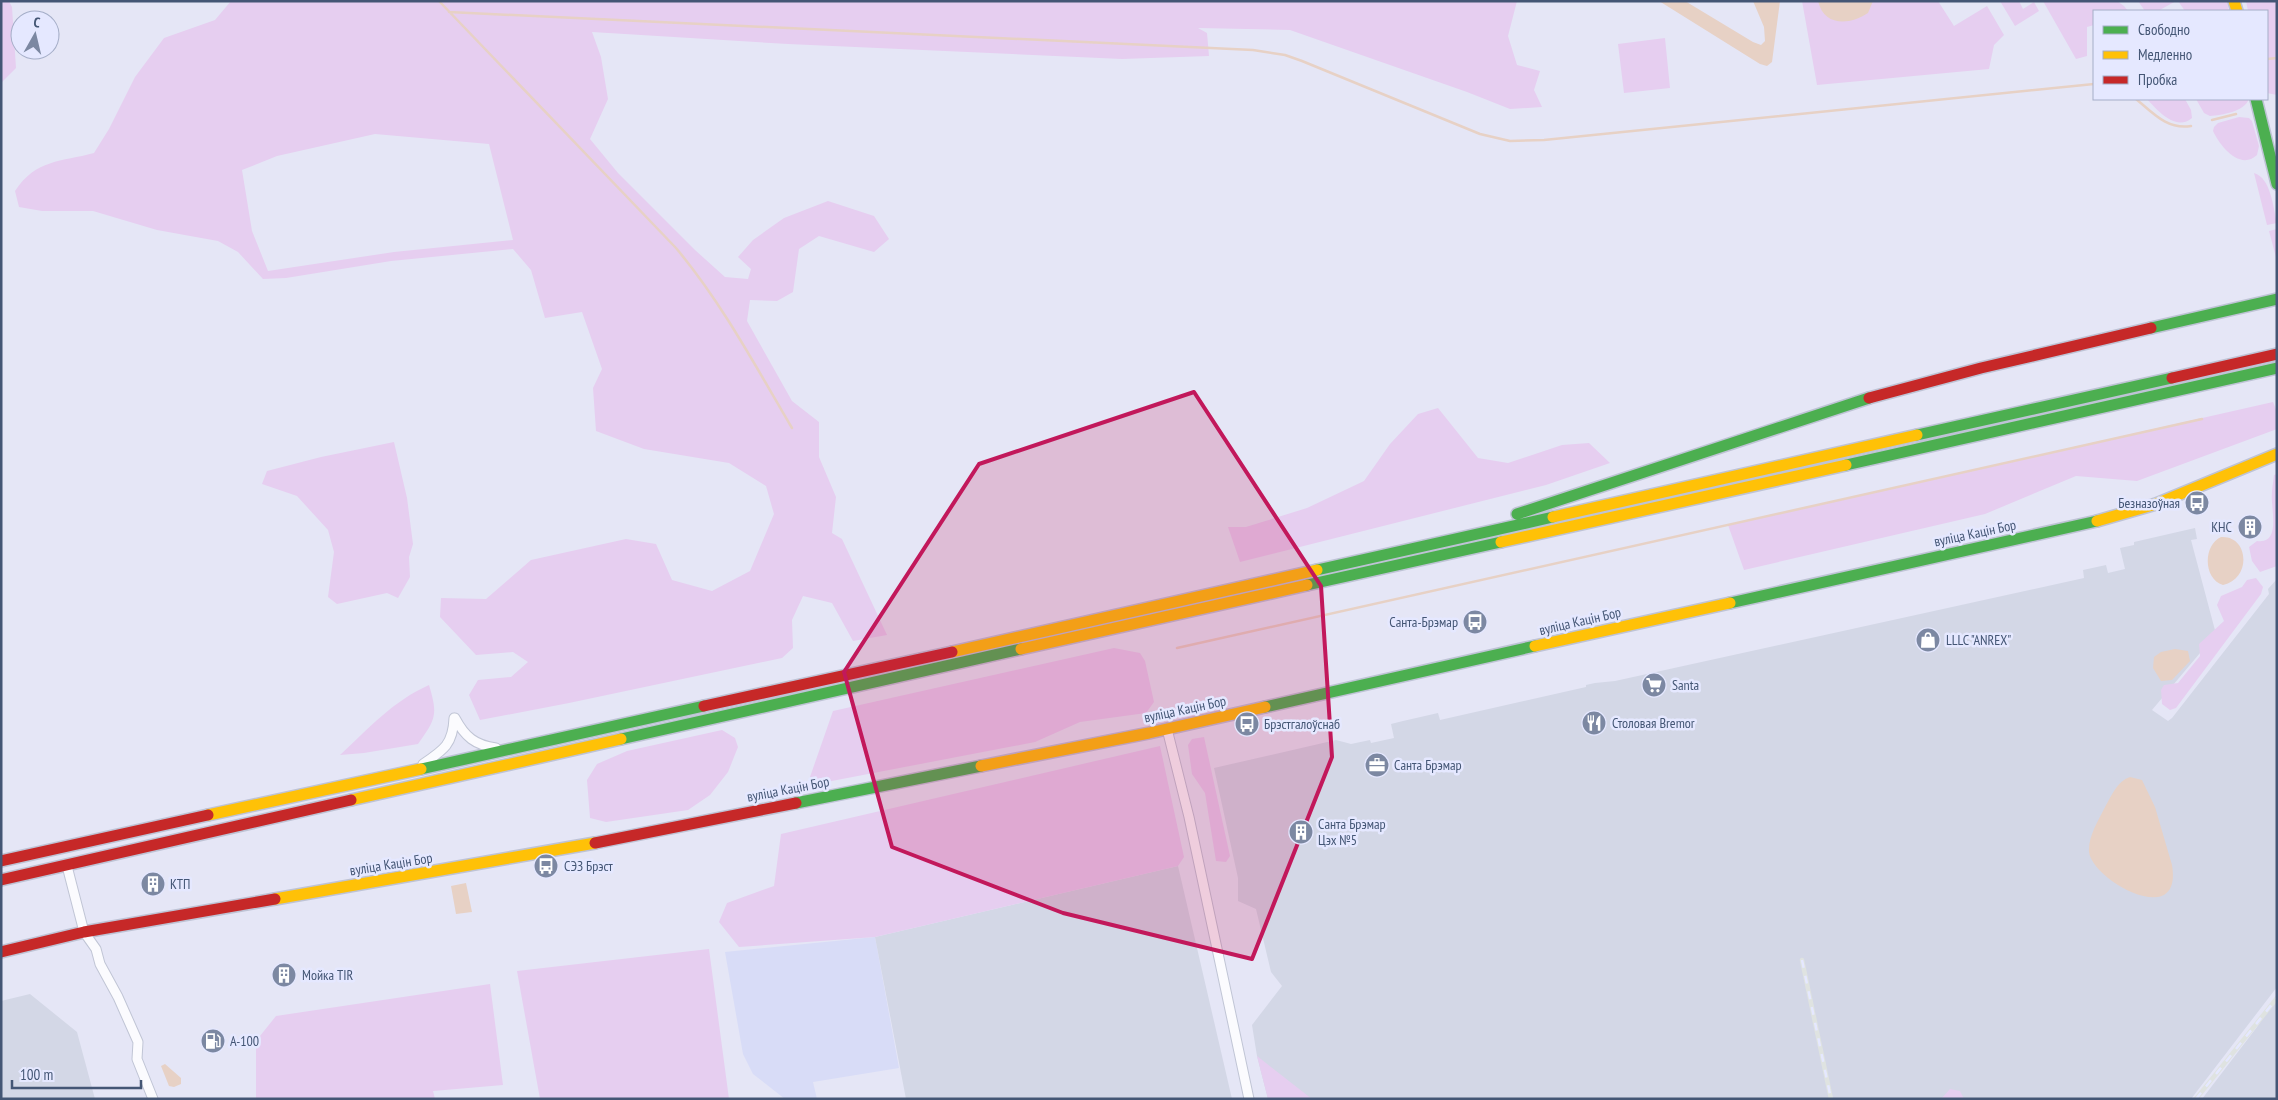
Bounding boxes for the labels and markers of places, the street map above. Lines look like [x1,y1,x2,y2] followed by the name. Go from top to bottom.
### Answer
[2184,490,2210,516] bus stop icon: Безназоўная
[2118,494,2180,512] place label: Безназоўная
[2237,514,2263,540] building icon: КНС
[2211,518,2233,536] place label: КНС
[1462,609,1488,635] bus stop icon: Санта-Брэмар
[1389,613,1458,631] place label: Санта-Брэмар
[1915,627,1941,653] shop icon: LLLC "ANREX"
[1946,631,2011,649] place label: LLLC "ANREX"
[1641,672,1667,698] supermarket icon: Santa
[1672,676,1699,694] place label: Santa
[1581,710,1607,736] restaurant icon: Столовая Bremor
[1234,711,1260,737] bus stop icon: Брэстгалоўснаб
[1612,714,1695,732] place label: Столовая Bremor
[1264,715,1340,733] place label: Брэстгалоўснаб
[1364,752,1390,778] office icon: Санта Брэмар
[1394,756,1462,774] place label: Санта Брэмар
[1318,815,1386,849] place label: Санта Брэмар Цэх №5
[1288,819,1314,845] building icon: Санта Брэмар Цэх №5
[533,853,559,879] bus stop icon: СЭЗ Брэст
[564,857,613,875] place label: СЭЗ Брэст
[140,871,166,897] building icon: КТП
[170,875,190,893] place label: КТП
[271,962,297,988] building icon: Мойка TIR
[302,966,354,984] place label: Мойка TIR
[200,1028,226,1054] fuel station icon: А-100
[230,1032,259,1050] place label: А-100

